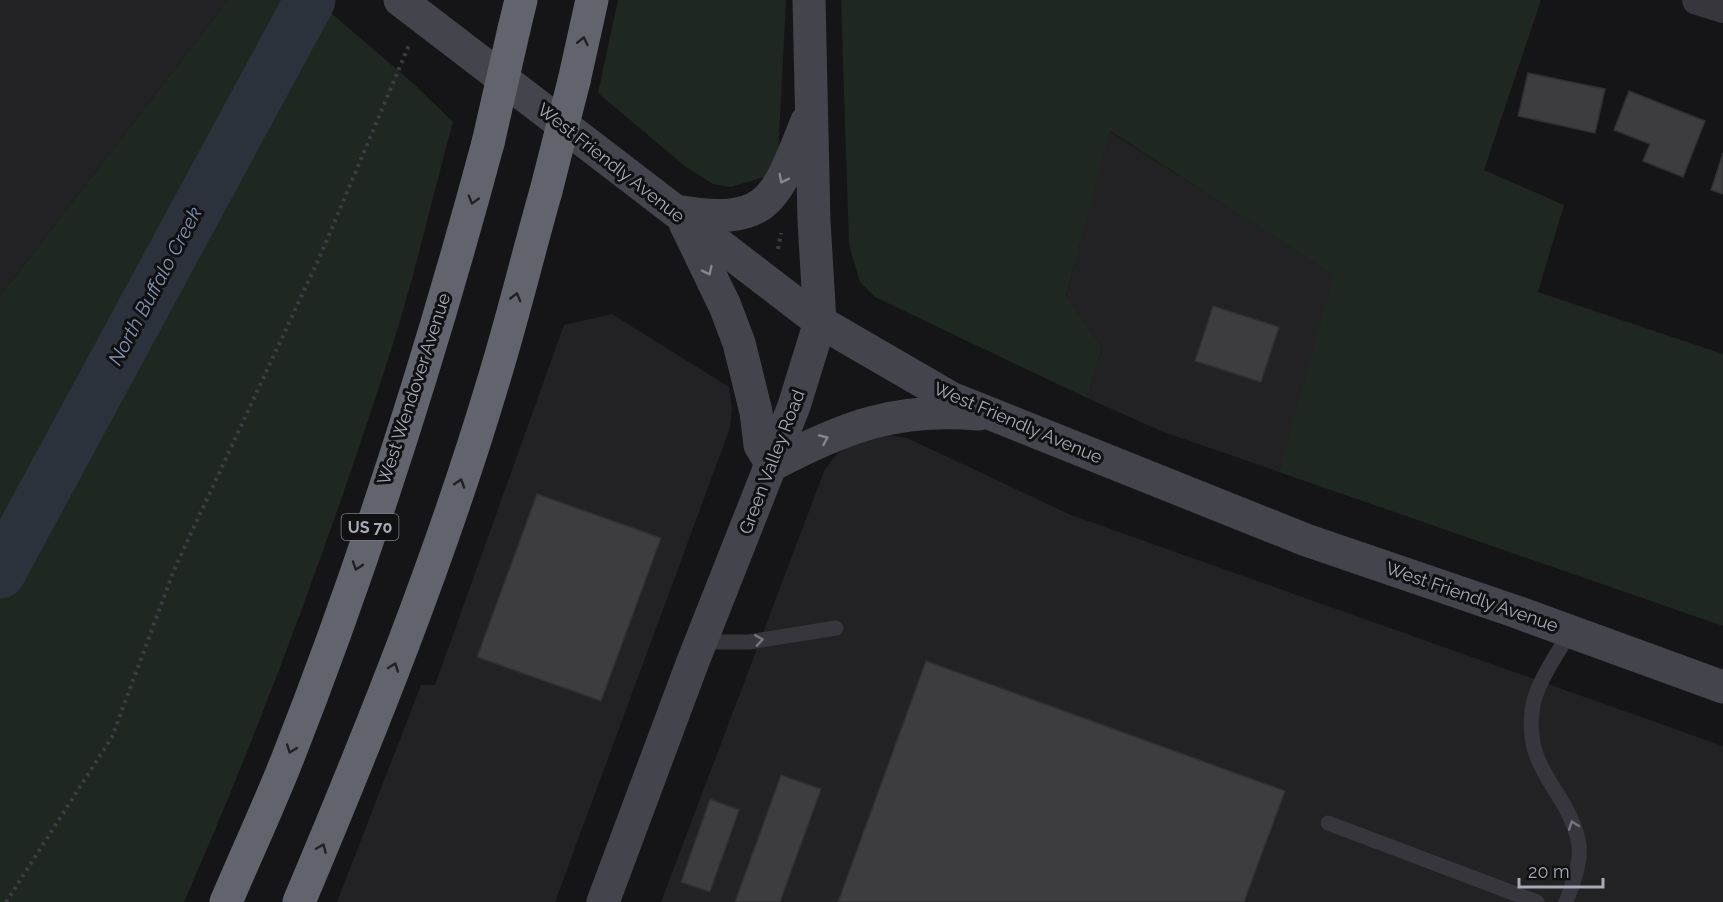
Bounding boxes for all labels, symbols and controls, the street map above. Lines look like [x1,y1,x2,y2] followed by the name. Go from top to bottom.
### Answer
[576,36,589,46] one-way arrow
[534,99,689,227] street label: West Friendly Avenue
[778,173,790,184] one-way arrow
[468,194,480,205] one-way arrow
[103,202,207,369] water label: North Buffalo Creek
[701,264,713,275] one-way arrow
[373,290,455,487] street label: West Wendover Avenue
[509,292,522,302] one-way arrow
[931,378,1106,468] street label: West Friendly Avenue
[734,387,809,537] street label: Green Valley Road
[818,434,829,446] one-way arrow
[452,478,465,489] one-way arrow
[342,514,398,540] road number: US 70
[1383,557,1562,636] street label: West Friendly Avenue
[352,560,364,571] one-way arrow
[755,635,764,647] one-way arrow
[387,662,400,673] one-way arrow
[286,743,298,754] one-way arrow
[1568,820,1580,831] one-way arrow
[315,843,327,854] one-way arrow
[1519,851,1603,889] scale bar
[1528,861,1570,882] text: 20 m

